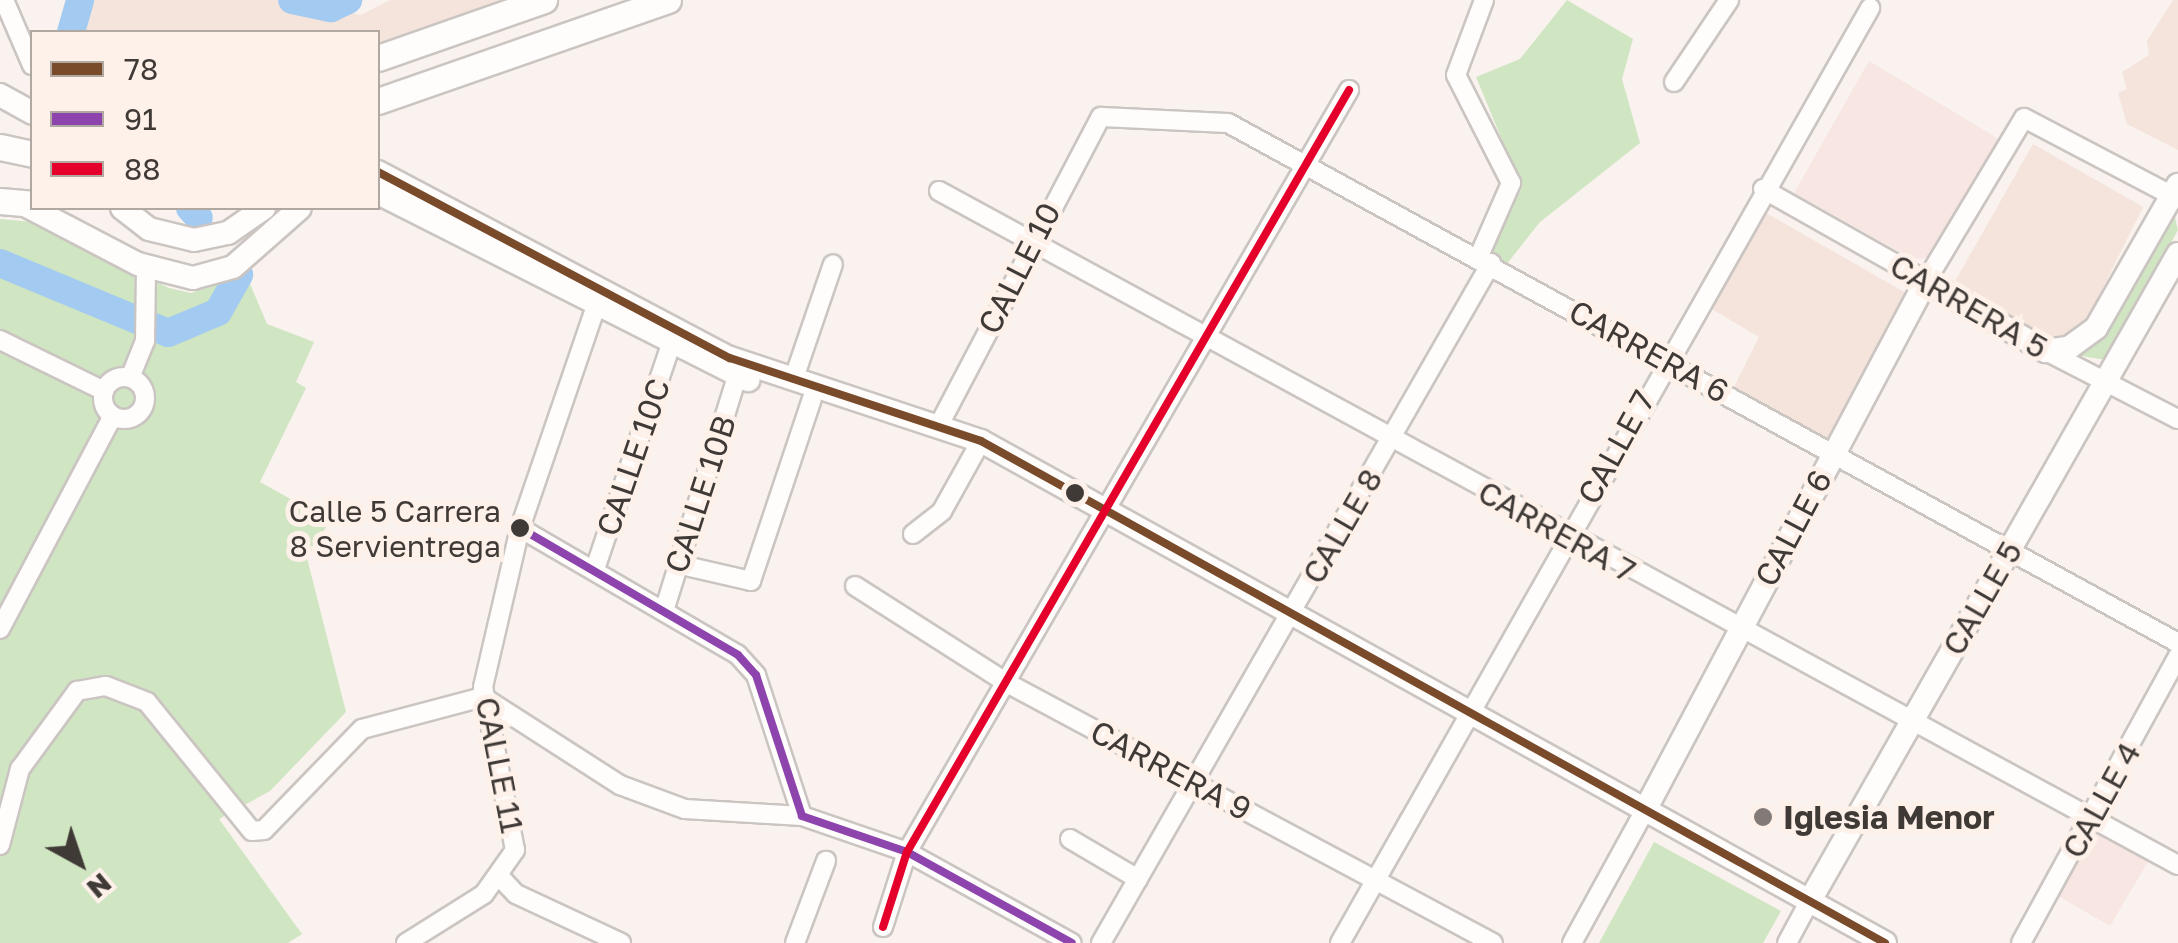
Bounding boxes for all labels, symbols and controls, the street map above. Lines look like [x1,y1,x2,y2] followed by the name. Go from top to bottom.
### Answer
[30,30,380,210] legend
[124,51,158,87] text: 78
[124,101,157,137] text: 91
[124,151,161,187] text: 88
[970,196,1068,340] street label: CALLE 10
[1883,246,2055,366] street label: CARRERA 5
[1563,292,1735,410] street label: CARRERA 6
[588,373,678,541] street label: CALLE 10C
[1569,384,1663,510] street label: CALLE 7
[656,410,744,578] street label: CALLE 10B
[1294,462,1390,590] street label: CALLE 8
[1746,463,1840,593] street label: CALLE 6
[1472,472,1642,590] street label: CARRERA 7
[1065,483,1085,503] unlabelled marker
[289,493,501,564] place label: Calle 5 Carrera 8 Servientrega
[510,518,530,538] marker: Calle 5 Carrera 8 Servientrega
[1934,534,2030,662] street label: CALLE 5
[468,694,532,836] street label: CALLE 11
[1084,712,1258,828] street label: CARRERA 9
[2054,736,2148,864] street label: CALLE 4
[1783,798,1995,836] place label: Iglesia Menor
[1752,806,1774,828] marker: Iglesia Menor
[30,813,130,913] north arrow
[81,867,118,906] text: N

